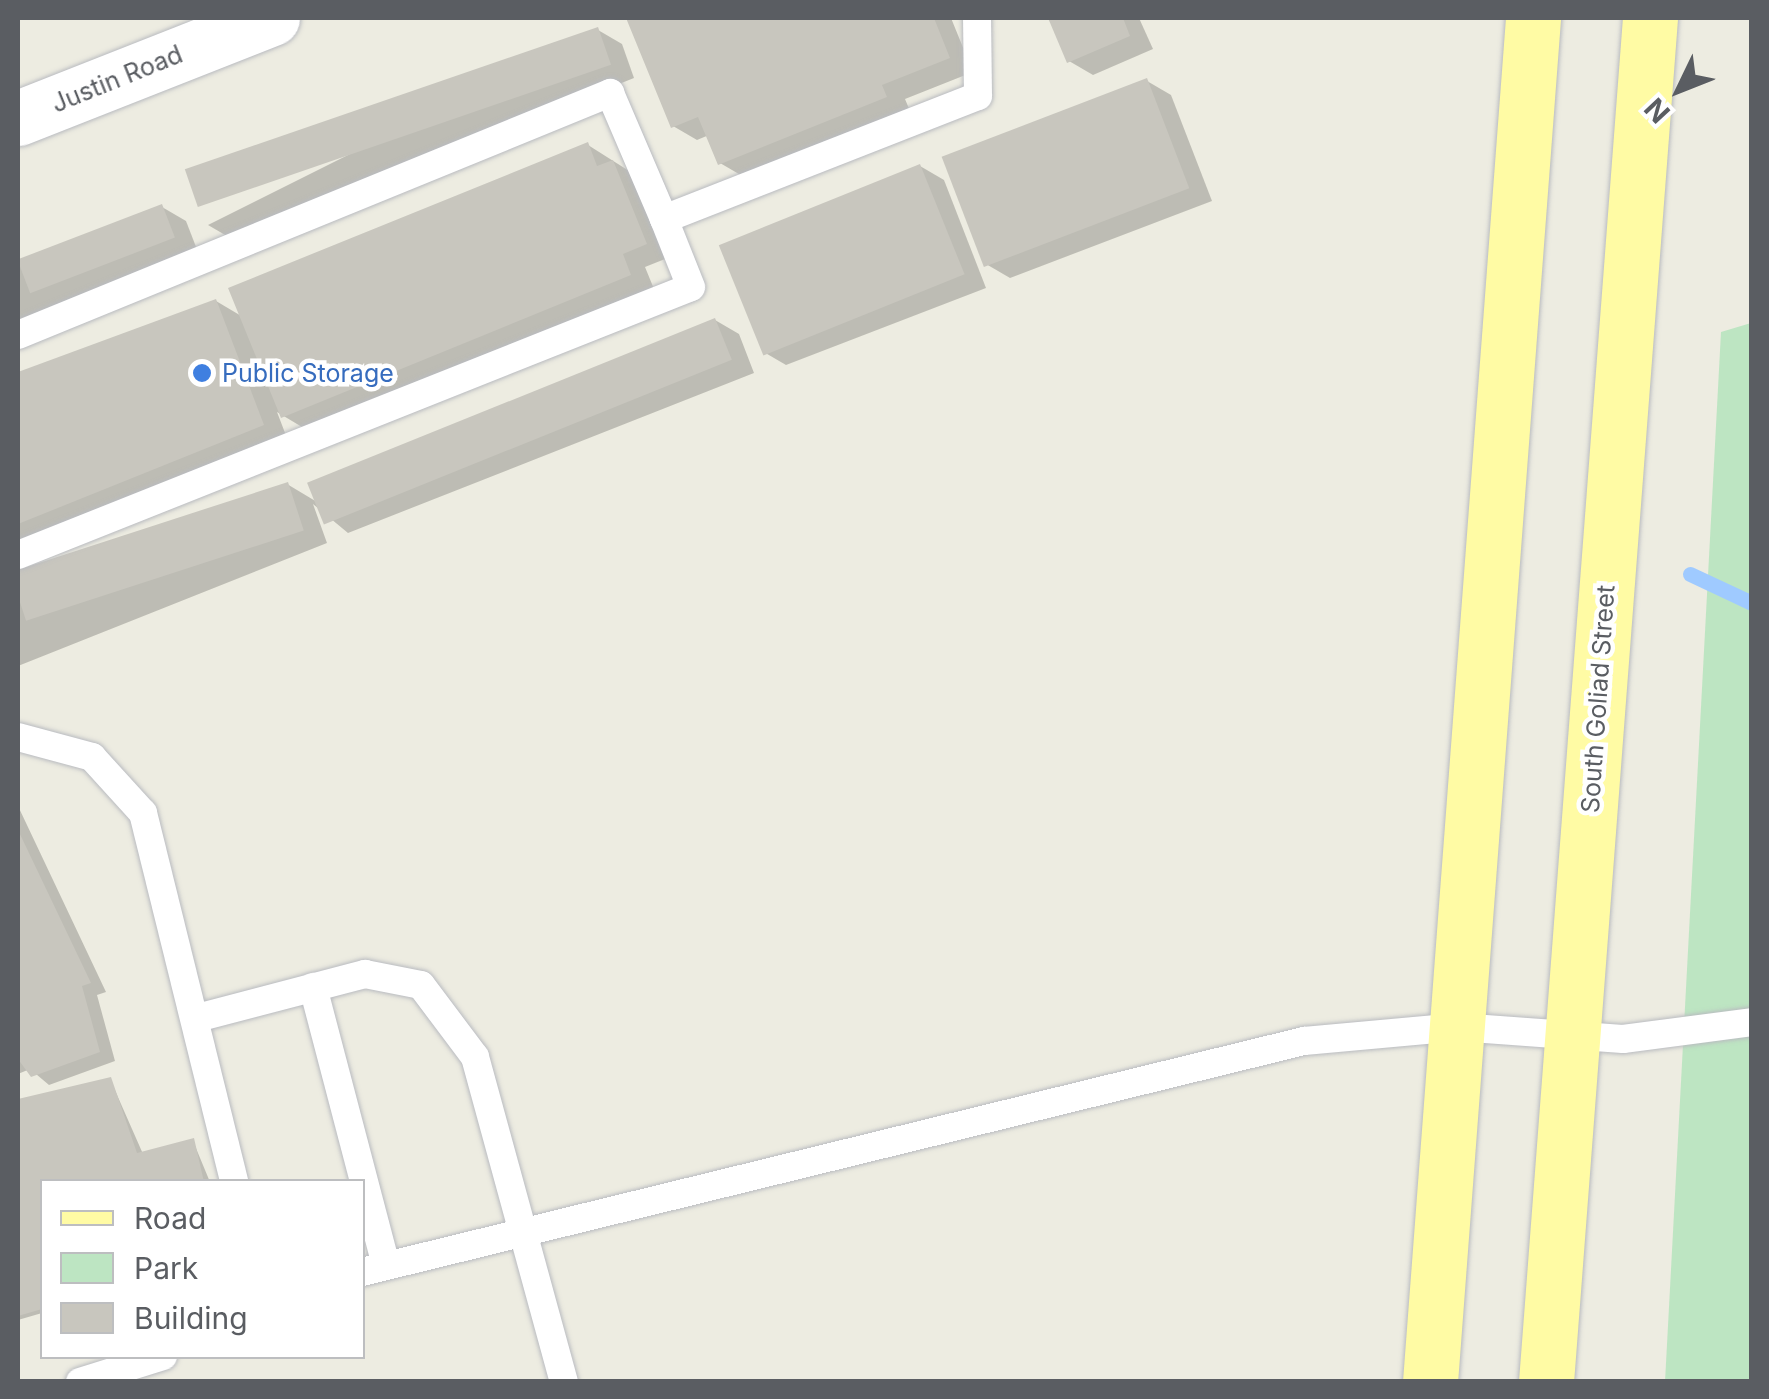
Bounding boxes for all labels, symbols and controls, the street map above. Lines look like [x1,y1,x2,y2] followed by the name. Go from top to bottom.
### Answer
[47,39,187,119] street label: Justin Road
[1629,40,1729,140] north arrow
[1637,91,1677,130] text: N
[222,358,394,388] place label: Public Storage
[191,362,213,384] marker: Public Storage
[1575,584,1621,814] street label: South Goliad Street
[40,1179,365,1359] legend
[134,1200,206,1236] text: Road
[134,1250,198,1286] text: Park
[134,1300,248,1336] text: Building

